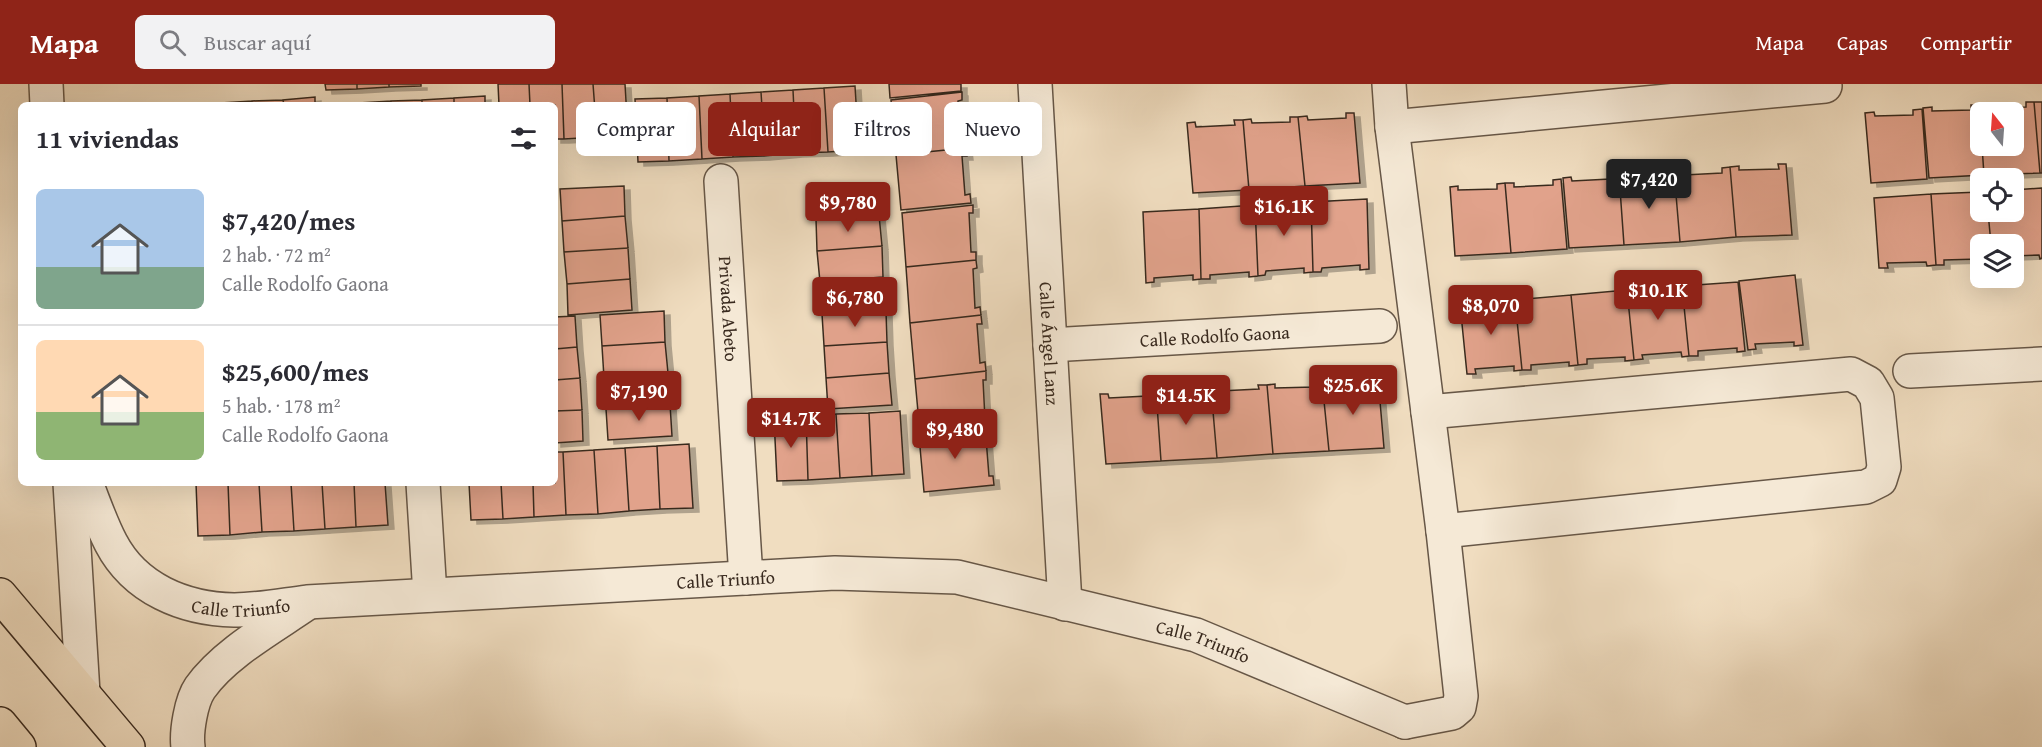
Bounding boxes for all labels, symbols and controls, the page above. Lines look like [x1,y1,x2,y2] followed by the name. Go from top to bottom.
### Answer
[135,15,555,69] search box
[30,22,99,63] text: Mapa
[156,26,189,59] icon: search
[204,26,311,58] text: Buscar aquí
[1755,27,1804,58] text: Mapa
[1837,27,1888,58] text: Capas
[1921,27,2012,58] text: Compartir
[576,102,696,156] chip: Comprar
[708,102,821,156] chip: Alquilar
[833,102,932,156] chip: Filtros
[944,102,1042,156] chip: Nuevo
[1970,102,2024,156] north arrow
[1970,102,2024,288] map controls
[36,119,179,158] text: 11 viviendas
[507,122,540,155] icon: filters
[1600,159,1698,210] pin: $7,420
[1620,164,1678,193] text: $7,420
[1970,168,2024,222] button: locate
[799,182,897,233] pin: $9,780
[1235,186,1333,237] pin: $16.1K
[819,187,877,216] text: $9,780
[1254,191,1314,220] text: $16.1K
[222,201,355,240] text: $7,420/mes
[84,213,156,285] icon: home
[1970,234,2024,288] button: layers
[222,240,331,269] text: 2 hab. · 72 m²
[712,255,746,362] street label: Privada Abeto
[222,269,389,298] text: Calle Rodolfo Gaona
[1609,270,1707,321] pin: $10.1K
[1628,275,1688,304] text: $10.1K
[806,277,904,328] pin: $6,780
[1033,281,1067,406] street label: Calle Ángel Lanz
[826,282,884,311] text: $6,780
[1442,285,1540,336] pin: $8,070
[1462,290,1520,319] text: $8,070
[1139,318,1291,353] street label: Calle Rodolfo Gaona
[222,352,369,391] text: $25,600/mes
[84,364,156,436] icon: home
[1304,365,1402,416] pin: $25.6K
[1323,370,1383,399] text: $25.6K
[590,371,688,422] pin: $7,190
[1137,375,1235,426] pin: $14.5K
[610,376,668,405] text: $7,190
[1156,380,1216,409] text: $14.5K
[222,391,340,420] text: 5 hab. · 178 m²
[742,398,840,449] pin: $14.7K
[761,403,821,432] text: $14.7K
[906,409,1004,460] pin: $9,480
[926,414,984,443] text: $9,480
[222,420,389,449] text: Calle Rodolfo Gaona
[676,563,776,595] street label: Calle Triunfo
[189,591,292,624] street label: Calle Triunfo
[1153,612,1254,670] street label: Calle Triunfo

